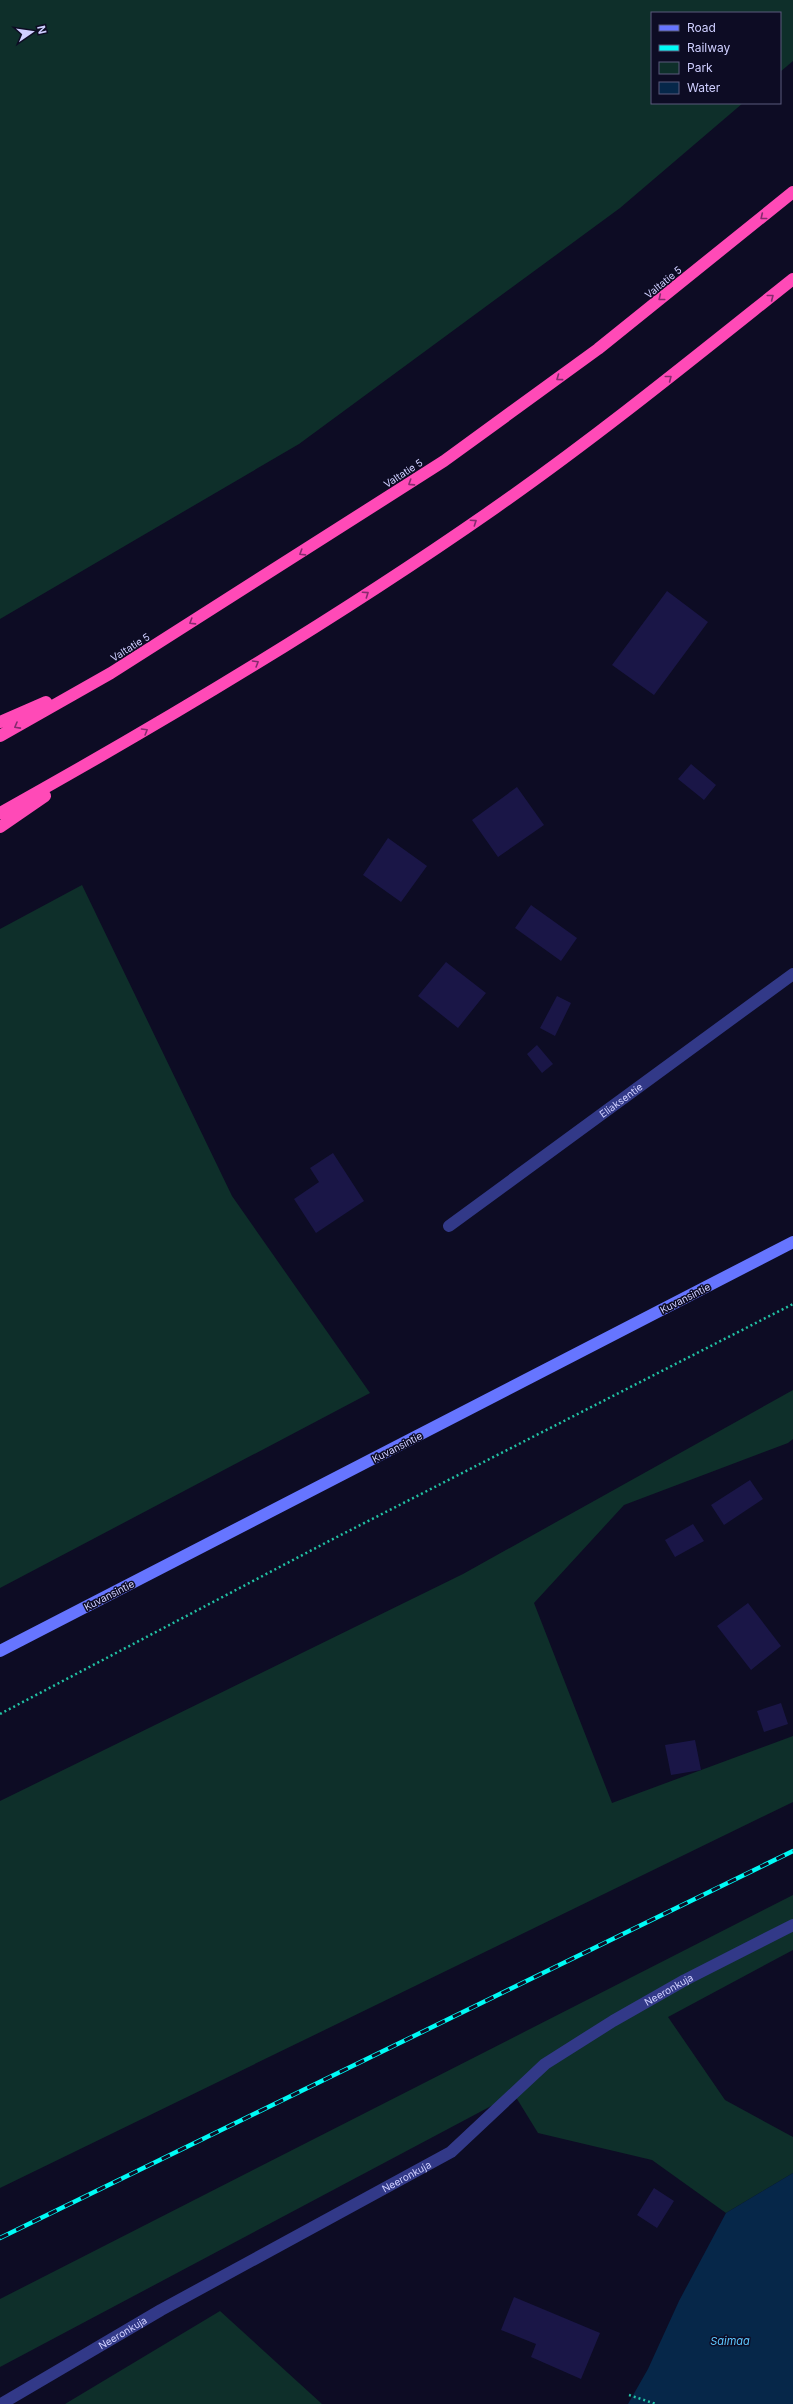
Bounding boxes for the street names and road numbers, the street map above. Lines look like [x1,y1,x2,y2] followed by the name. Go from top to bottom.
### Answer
[642,264,684,300] street label: Valtatie 5
[381,456,425,490] street label: Valtatie 5
[108,630,152,664] street label: Valtatie 5
[597,1080,645,1120] street label: Eliaksentie
[658,1280,712,1316] street label: Kuvansintie
[370,1429,424,1465] street label: Kuvansintie
[82,1577,136,1613] street label: Kuvansintie
[642,1971,695,2008] street label: Neeronkuja
[380,2158,433,2195] street label: Neeronkuja
[96,2314,149,2351] street label: Neeronkuja

